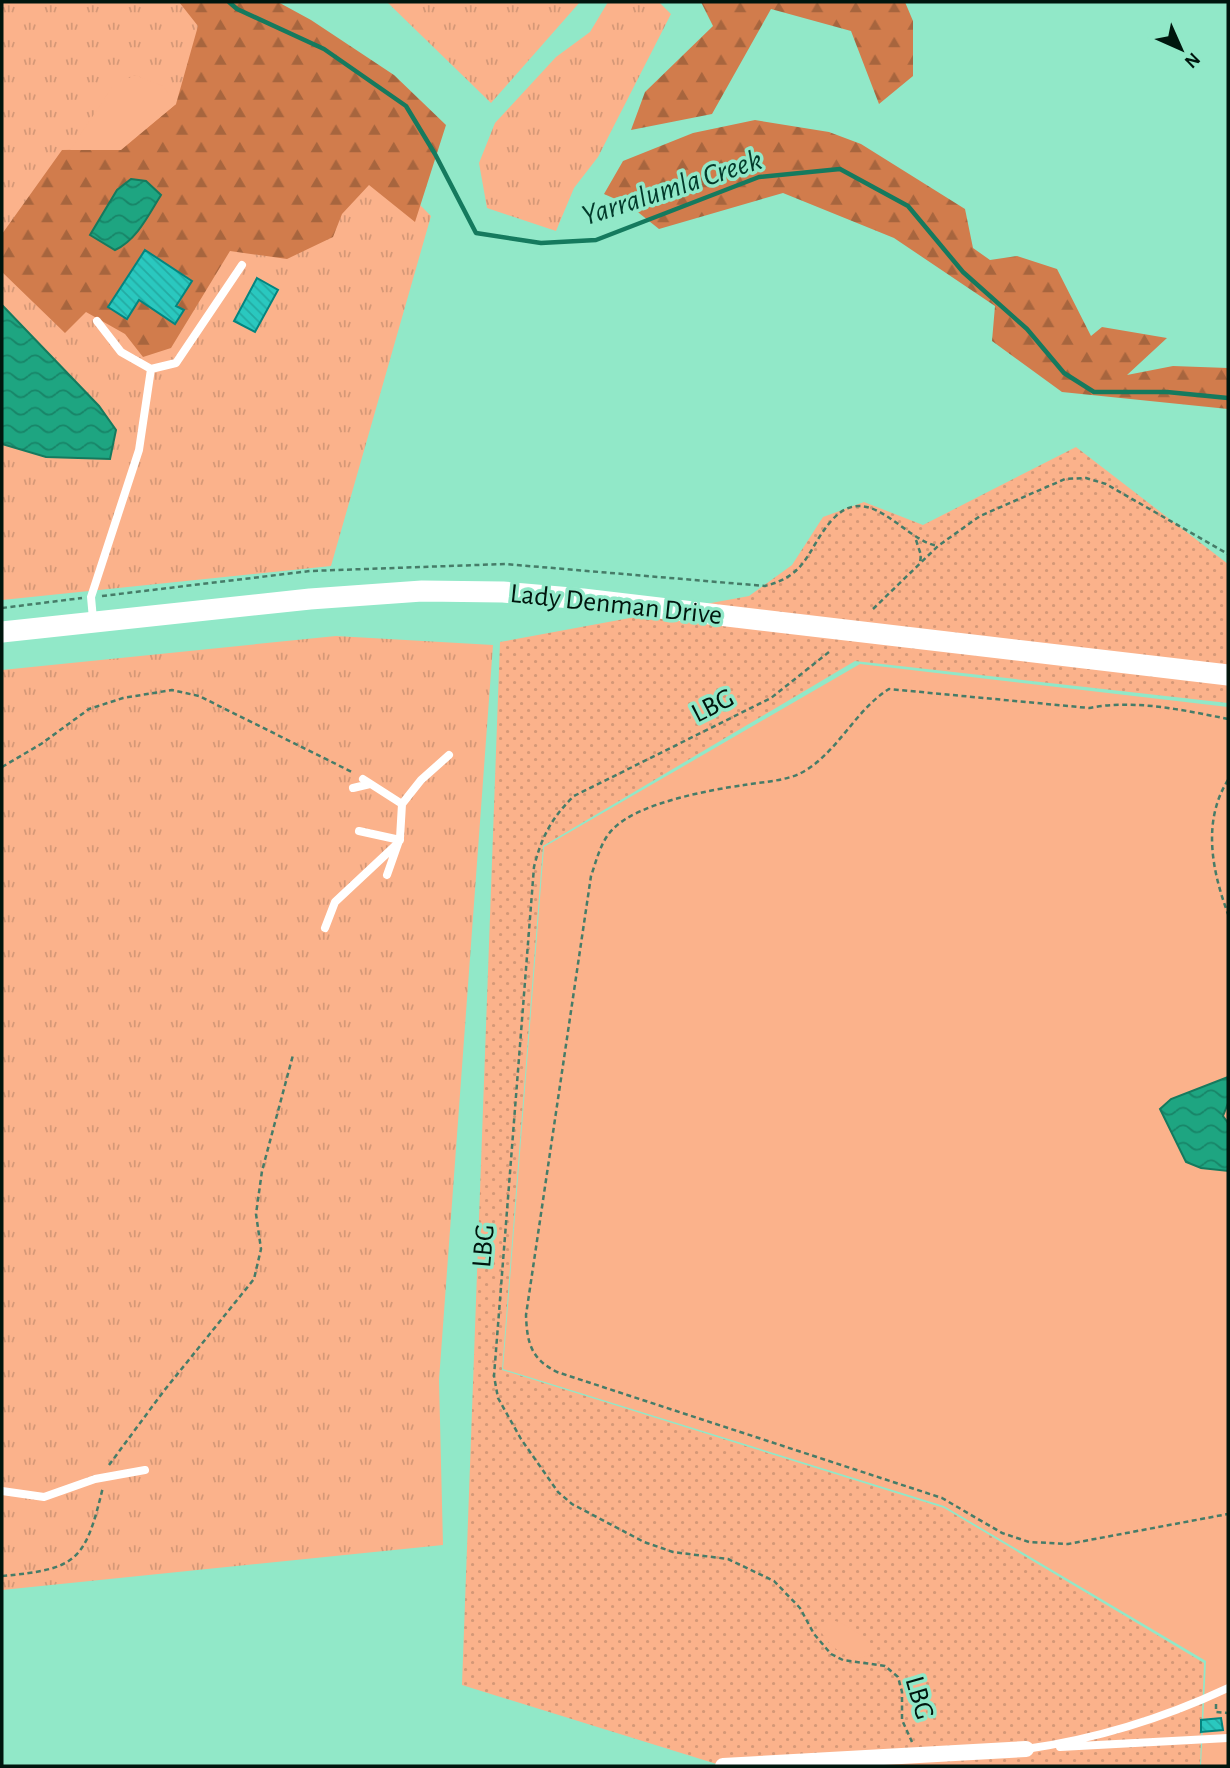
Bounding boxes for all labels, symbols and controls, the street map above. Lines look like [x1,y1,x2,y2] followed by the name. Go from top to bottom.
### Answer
[1146,14,1216,84] north arrow
[1181,49,1203,71] text: N
[578,145,766,231] water label: Yarralumla Creek
[509,580,723,630] street label: Lady Denman Drive
[687,684,739,728] street label: LBG
[468,1223,500,1269] street label: LBG
[900,1673,938,1723] street label: LBG

